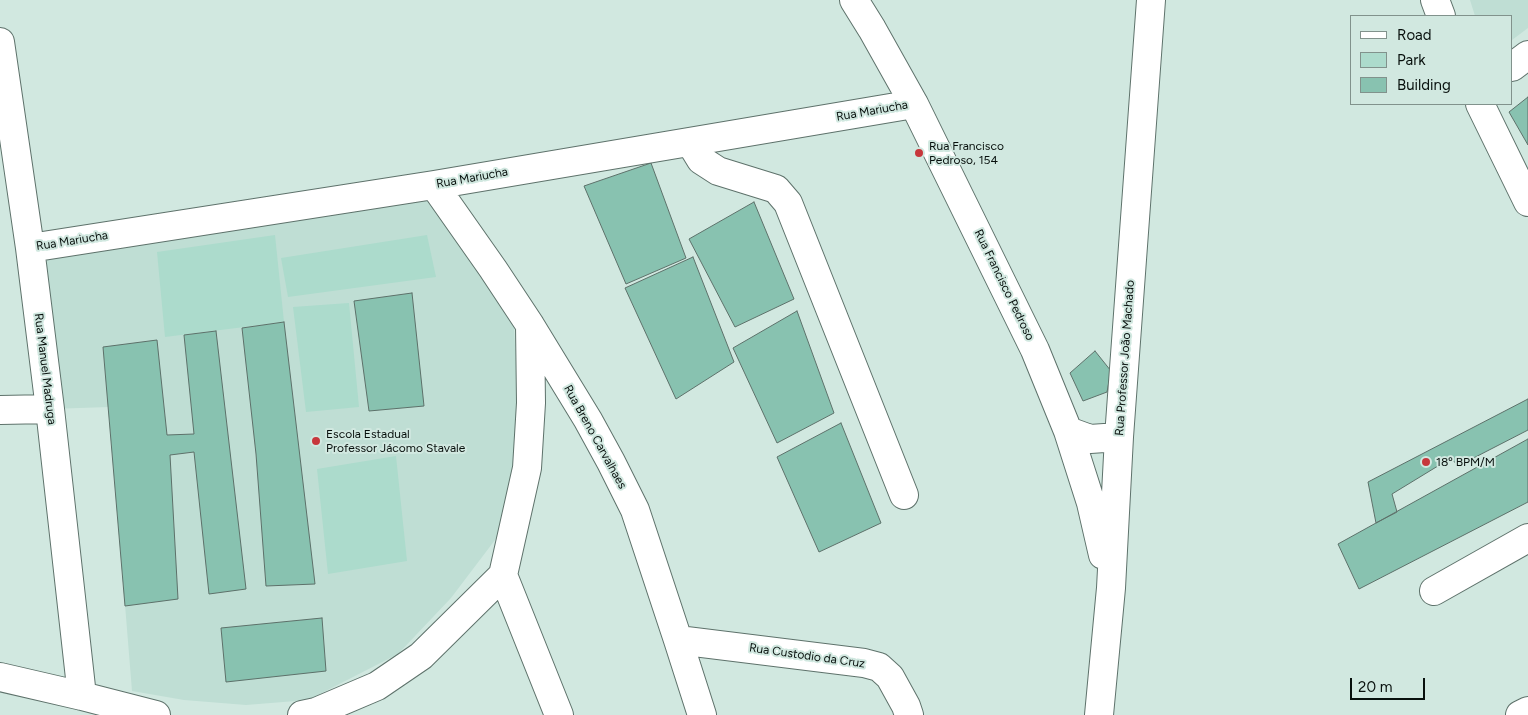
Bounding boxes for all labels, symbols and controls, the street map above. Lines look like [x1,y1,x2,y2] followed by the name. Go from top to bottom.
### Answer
[1350,15,1513,105] legend
[1397,26,1432,44] text: Road
[1397,51,1426,69] text: Park
[1397,76,1451,94] text: Building
[835,98,909,124] street label: Rua Mariucha
[929,139,1004,167] place label: Rua Francisco Pedroso, 154
[913,147,925,159] marker: Rua Francisco Pedroso, 154
[435,165,509,191] street label: Rua Mariucha
[971,227,1037,343] street label: Rua Francisco Pedroso
[35,228,109,254] street label: Rua Mariucha
[1112,280,1138,436] street label: Rua Professor João Machado
[31,312,59,426] street label: Rua Manuel Madruga
[560,383,630,491] street label: Rua Breno Carvalhaes
[326,427,465,455] place label: Escola Estadual Professor Jácomo Stavale
[310,435,322,447] marker: Escola Estadual Professor Jácomo Stavale
[1436,455,1495,469] place label: 18º BPM/M
[1420,456,1432,468] marker: 18º BPM/M
[748,641,866,671] street label: Rua Custodio da Cruz
[1353,668,1428,700] scale bar
[1358,678,1392,696] text: 20 m

